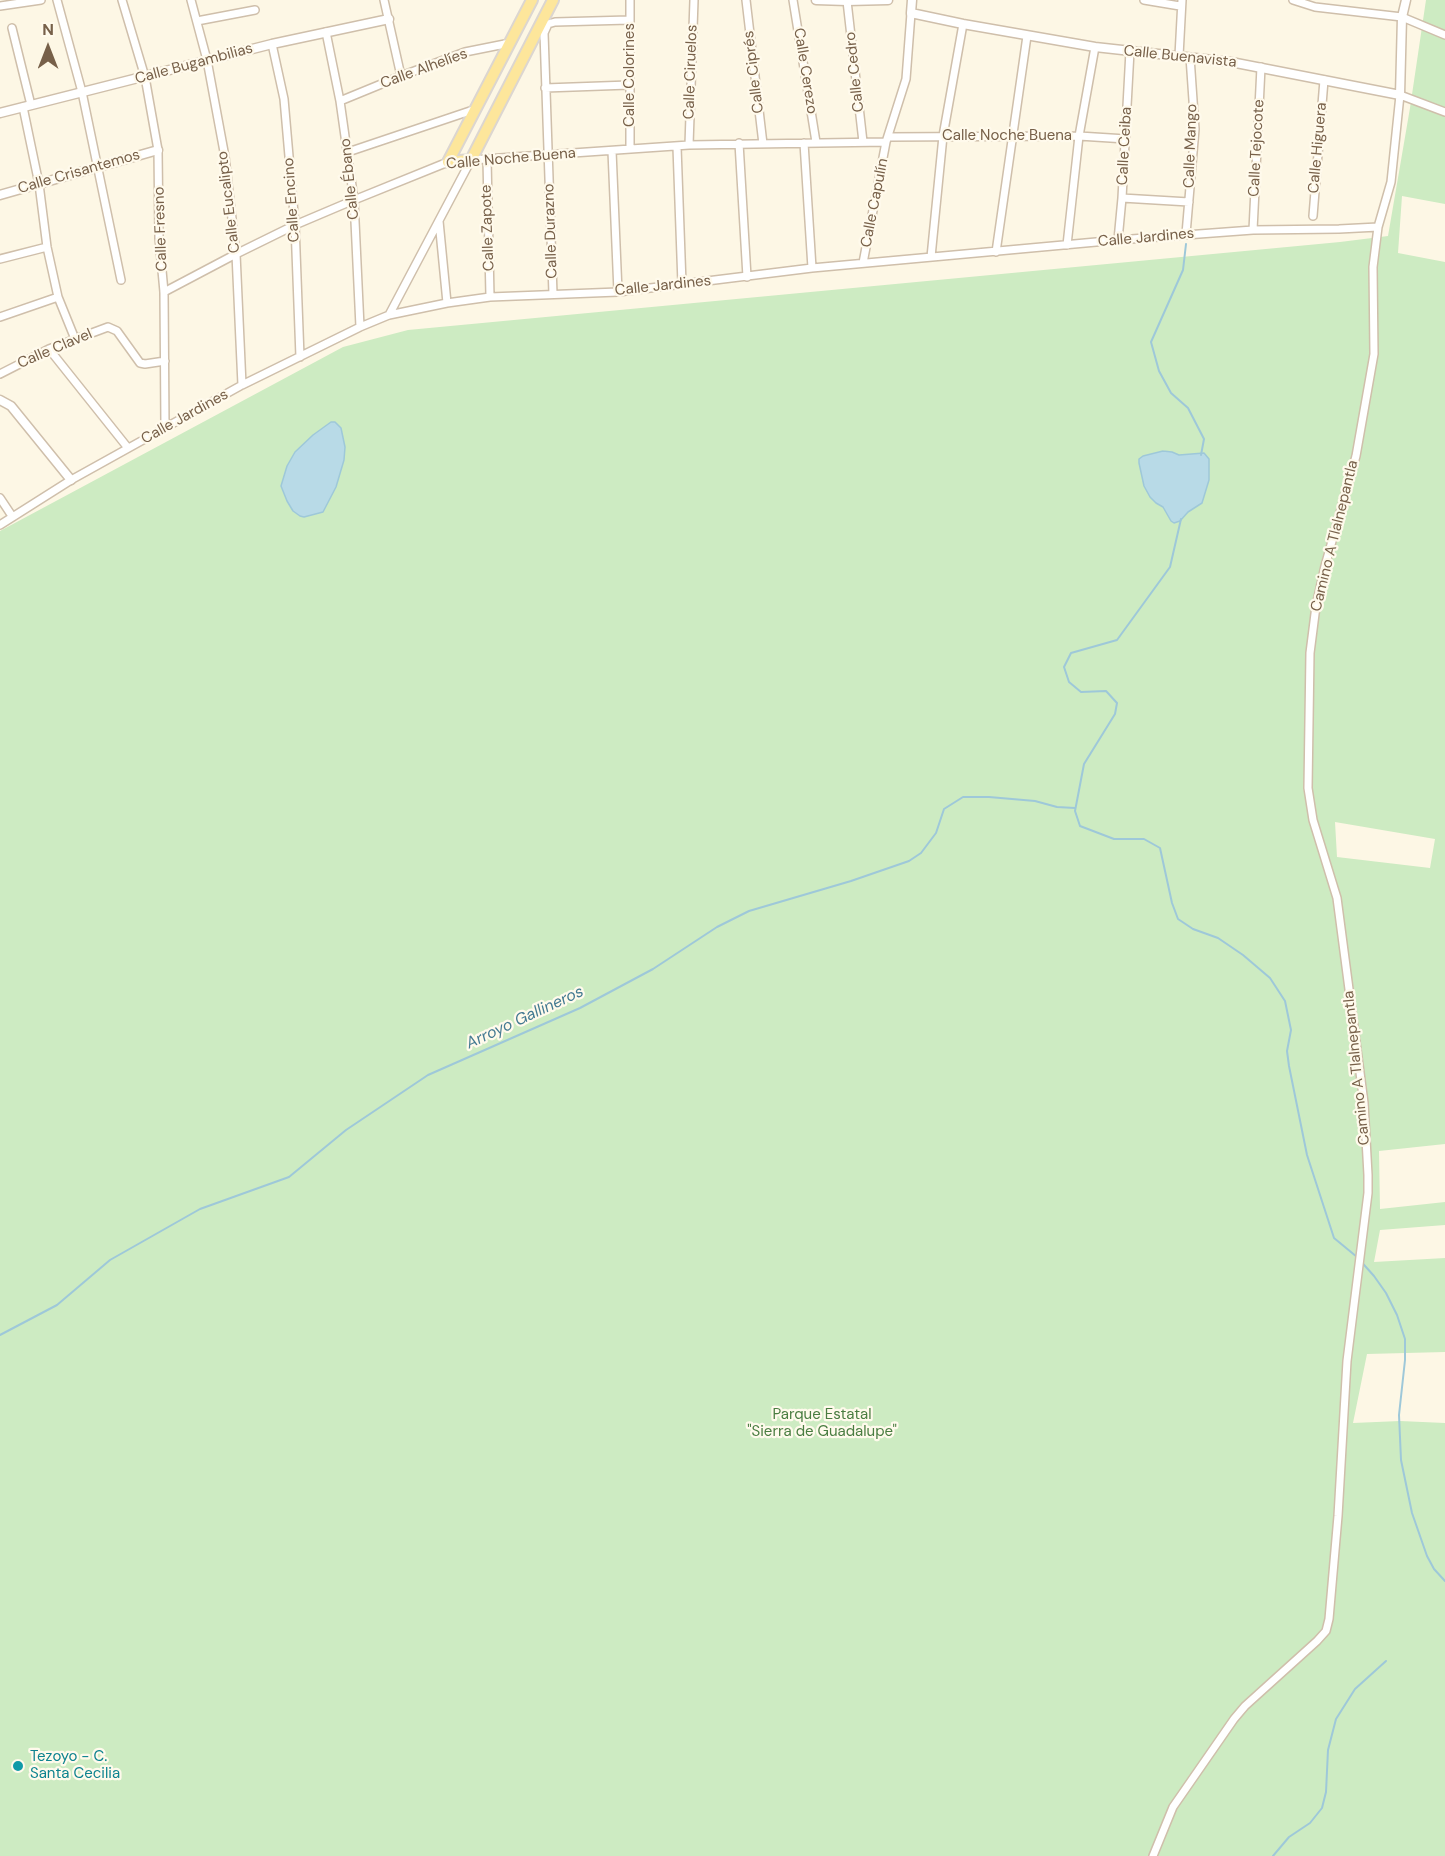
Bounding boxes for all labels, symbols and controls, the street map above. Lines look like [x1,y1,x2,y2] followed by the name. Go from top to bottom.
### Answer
[18,18,78,78] north arrow
[42,19,54,40] text: N
[621,23,639,127] street label: Calle Colorines
[680,24,702,120] street label: Calle Ciruelos
[789,27,821,115] street label: Calle Cerezo
[740,30,768,114] street label: Calle Ciprés
[842,31,868,113] street label: Calle Cedro
[133,40,255,88] street label: Calle Bugambilias
[1123,42,1237,72] street label: Calle Buenavista
[378,45,470,93] street label: Calle Alhelíes
[1245,99,1269,197] street label: Calle Tejocote
[1305,102,1331,194] street label: Calle Higuera
[1181,103,1201,189] street label: Calle Mango
[1114,106,1136,186] street label: Calle Ceiba
[942,127,1072,145] street label: Calle Noche Buena
[337,137,363,221] street label: Calle Ébano
[445,144,577,174] street label: Calle Noche Buena
[16,146,142,198] street label: Calle Crisantemos
[214,150,244,254] street label: Calle Eucalipto
[280,157,304,243] street label: Calle Encino
[858,157,892,249] street label: Calle Capulín
[540,183,562,279] street label: Calle Durazno
[477,184,499,272] street label: Calle Zapote
[151,186,171,272] street label: Calle Fresno
[1097,225,1195,251] street label: Calle Jardines
[614,272,712,300] street label: Calle Jardines
[15,325,95,373] street label: Calle Clavel
[138,386,232,448] street label: Calle Jardines
[1307,458,1363,614] street label: Camino A Tlalnepantla
[463,982,587,1054] water label: Arroyo Gallineros
[1340,990,1374,1146] street label: Camino A Tlalnepantla
[747,1406,897,1441] park label: Parque Estatal "Sierra de Guadalupe"
[30,1748,120,1783] place label: Tezoyo - C. Santa Cecilia
[11,1759,25,1773] marker: Tezoyo - C. Santa Cecilia

